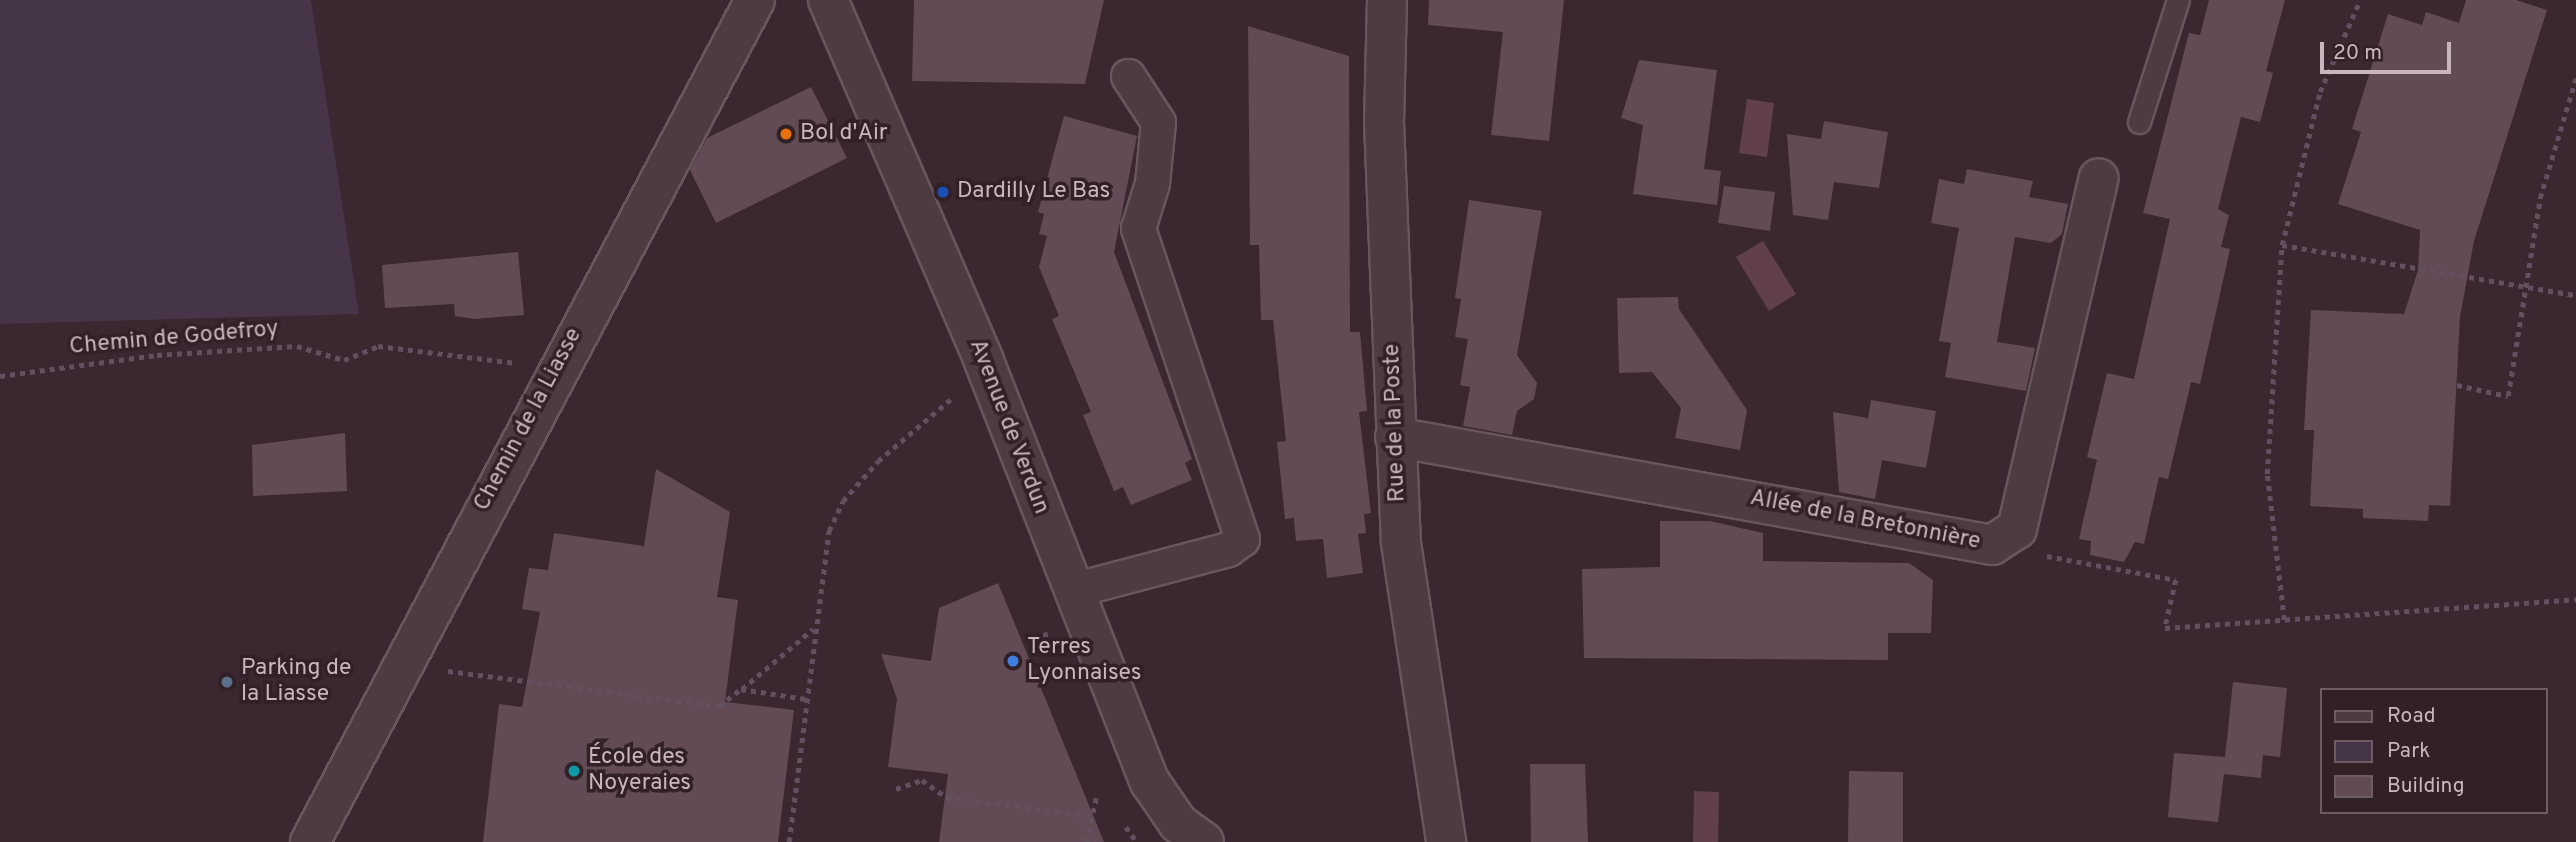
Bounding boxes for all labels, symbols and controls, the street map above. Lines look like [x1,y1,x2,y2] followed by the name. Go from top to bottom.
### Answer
[2324,28,2455,72] scale bar
[2333,40,2382,67] text: 20 m
[800,120,888,148] place label: Bol d'Air
[778,126,794,142] marker: Bol d'Air
[957,178,1110,206] place label: Dardilly Le Bas
[935,184,951,200] marker: Dardilly Le Bas
[68,316,280,362] street label: Chemin de Godefroy
[469,324,589,516] street label: Chemin de la Liasse
[962,335,1054,519] street label: Avenue de Verdun
[1379,343,1413,503] street label: Rue de la Poste
[1748,485,1982,557] street label: Allée de la Bretonnière
[1027,634,1141,688] place label: Terres Lyonnaises
[1005,653,1021,669] marker: Terres Lyonnaises
[241,655,351,709] place label: Parking de la Liasse
[219,674,235,690] marker: Parking de la Liasse
[2320,688,2548,814] legend
[2387,703,2436,730] text: Road
[2387,738,2430,765] text: Park
[588,744,691,798] place label: École des Noyeraies
[566,763,582,779] marker: École des Noyeraies
[2387,773,2465,800] text: Building

